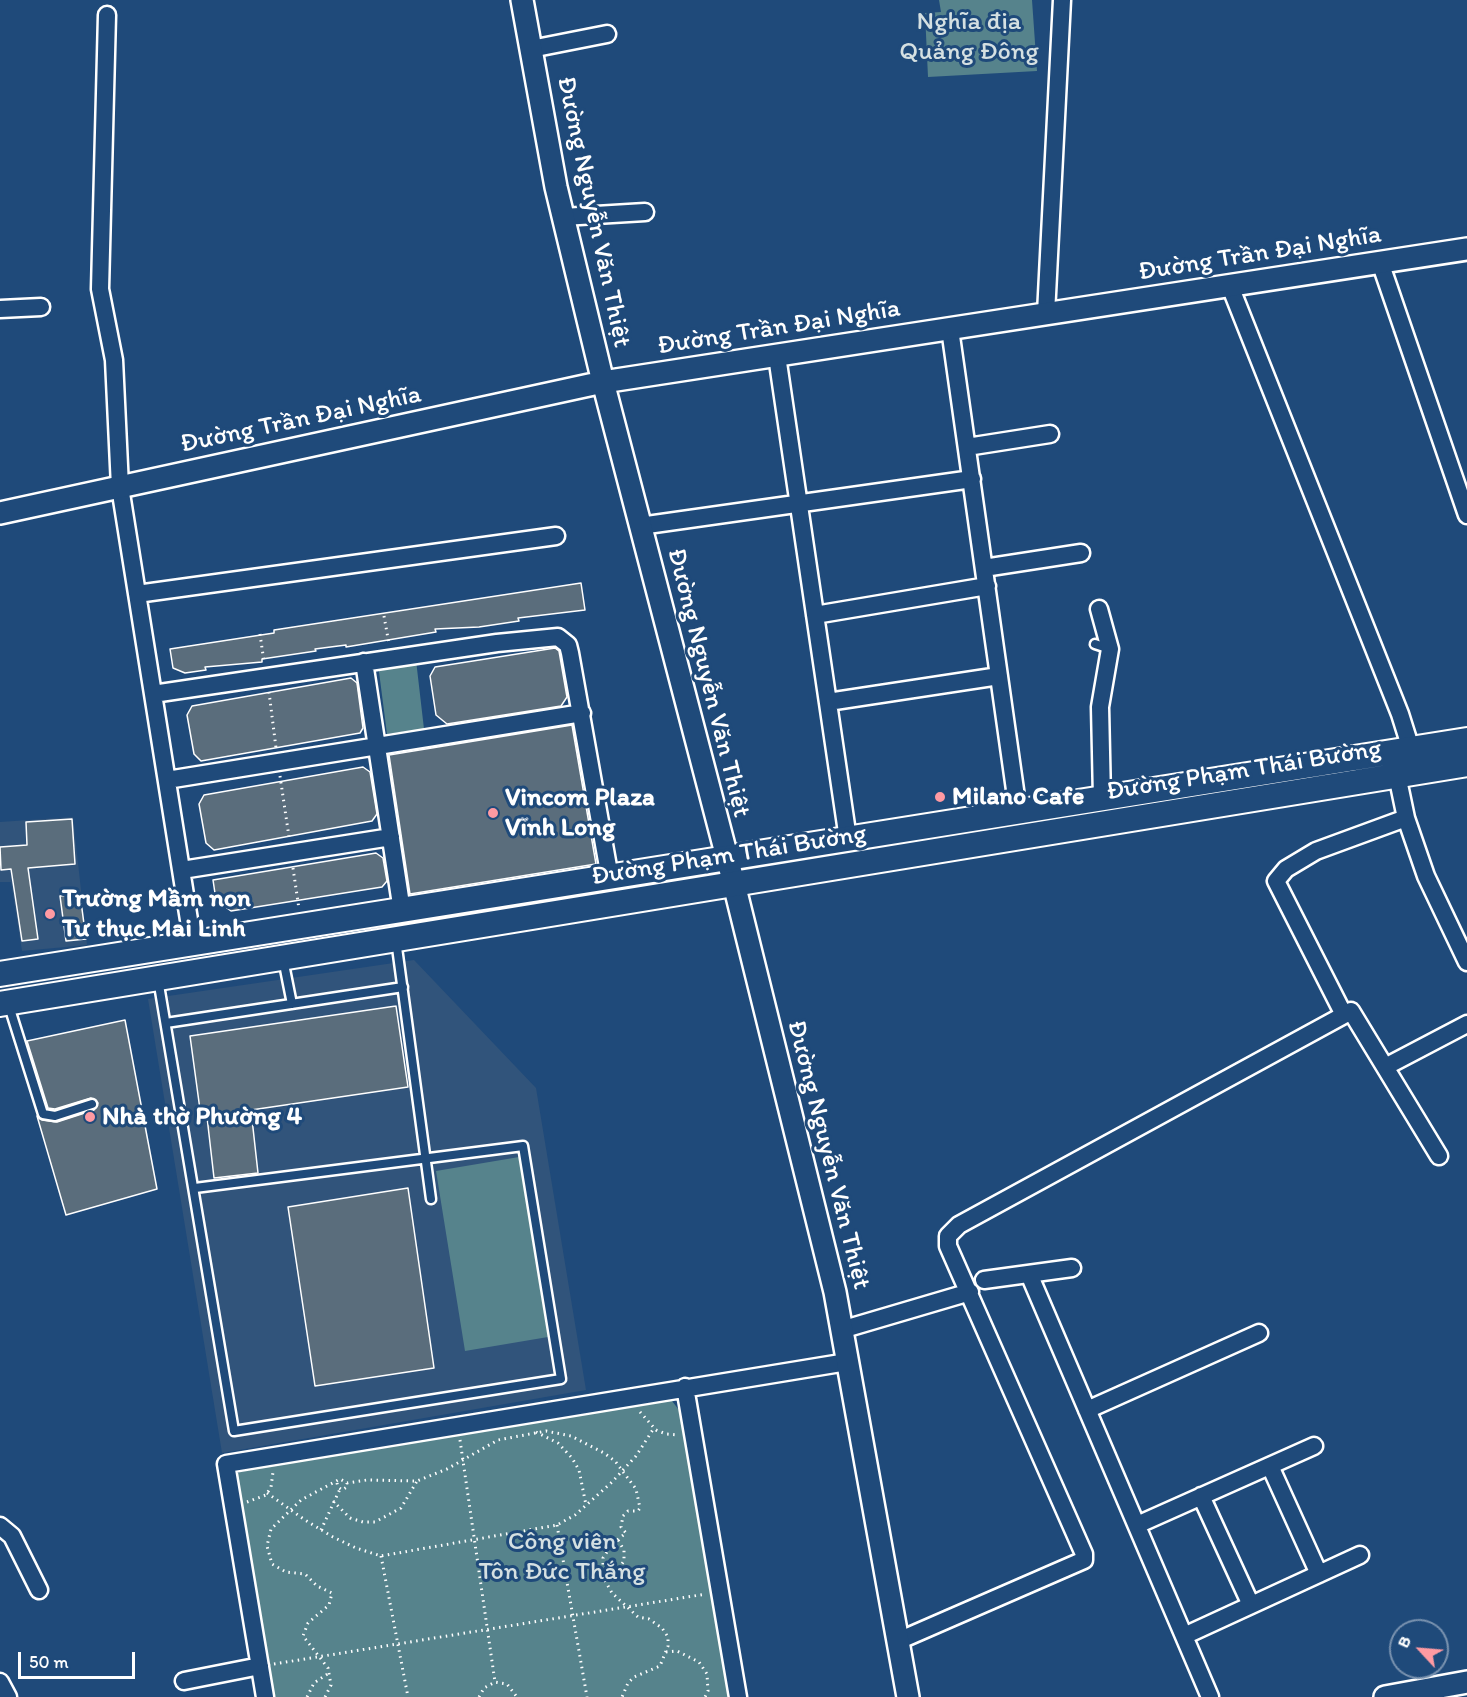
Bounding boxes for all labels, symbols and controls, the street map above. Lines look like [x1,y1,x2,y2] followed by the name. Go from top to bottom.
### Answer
[899,6,1039,67] park label: Nghĩa địa Quảng Đông
[549,74,637,350] street label: Đường Nguyễn Văn Thiệt
[1136,219,1384,289] street label: Đường Trần Đại Nghĩa
[655,293,903,363] street label: Đường Trần Đại Nghĩa
[178,379,424,461] street label: Đường Trần Đại Nghĩa
[659,545,757,821] street label: Đường Nguyễn Văn Thiệt
[1104,734,1384,808] street label: Đường Phạm Thái Bường
[952,781,1084,813] place label: Milano Cafe
[505,782,655,844] place label: Vincom Plaza Vĩnh Long
[933,790,947,804] marker: Milano Cafe
[486,806,500,820] marker: Vincom Plaza Vĩnh Long
[589,819,869,893] street label: Đường Phạm Thái Bường
[62,883,251,945] place label: Trường Mầm non Tư thục Mai Linh
[43,907,57,921] marker: Trường Mầm non Tư thục Mai Linh
[779,1017,877,1293] street label: Đường Nguyễn Văn Thiệt
[102,1101,302,1133] place label: Nhà thờ Phường 4
[83,1110,97,1124] marker: Nhà thờ Phường 4
[479,1526,645,1588] park label: Công viên Tôn Đức Thắng
[1389,1619,1449,1679] north arrow
[1393,1633,1415,1651] text: B
[21,1640,138,1678] scale bar
[29,1651,69,1673] text: 50 m

